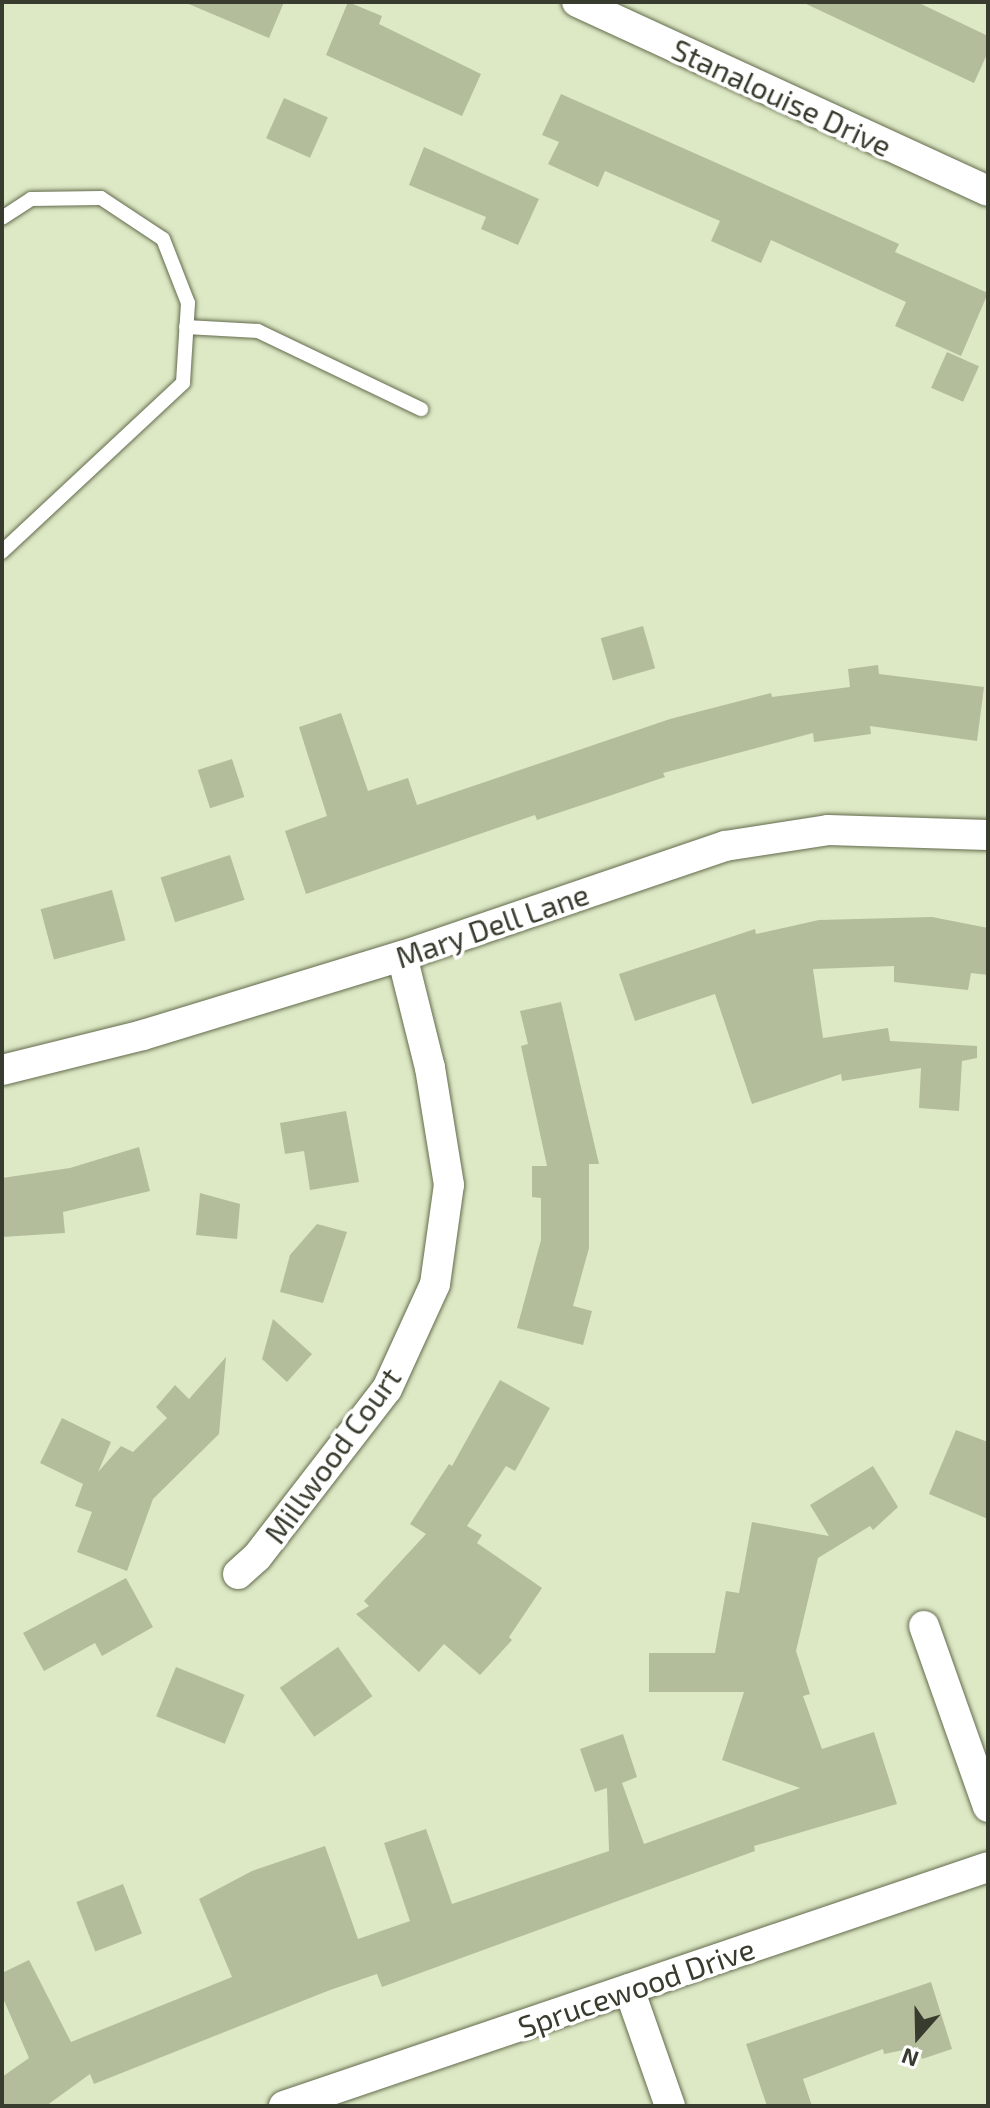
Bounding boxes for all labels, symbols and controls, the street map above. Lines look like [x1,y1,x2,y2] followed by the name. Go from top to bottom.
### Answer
[666,30,898,164] street label: Stanalouise Drive
[390,875,594,975] street label: Mary Dell Lane
[256,1360,408,1550] street label: Millwood Court
[513,1930,759,2044] street label: Sprucewood Drive
[878,1996,958,2076] north arrow
[898,2044,922,2073] text: N

